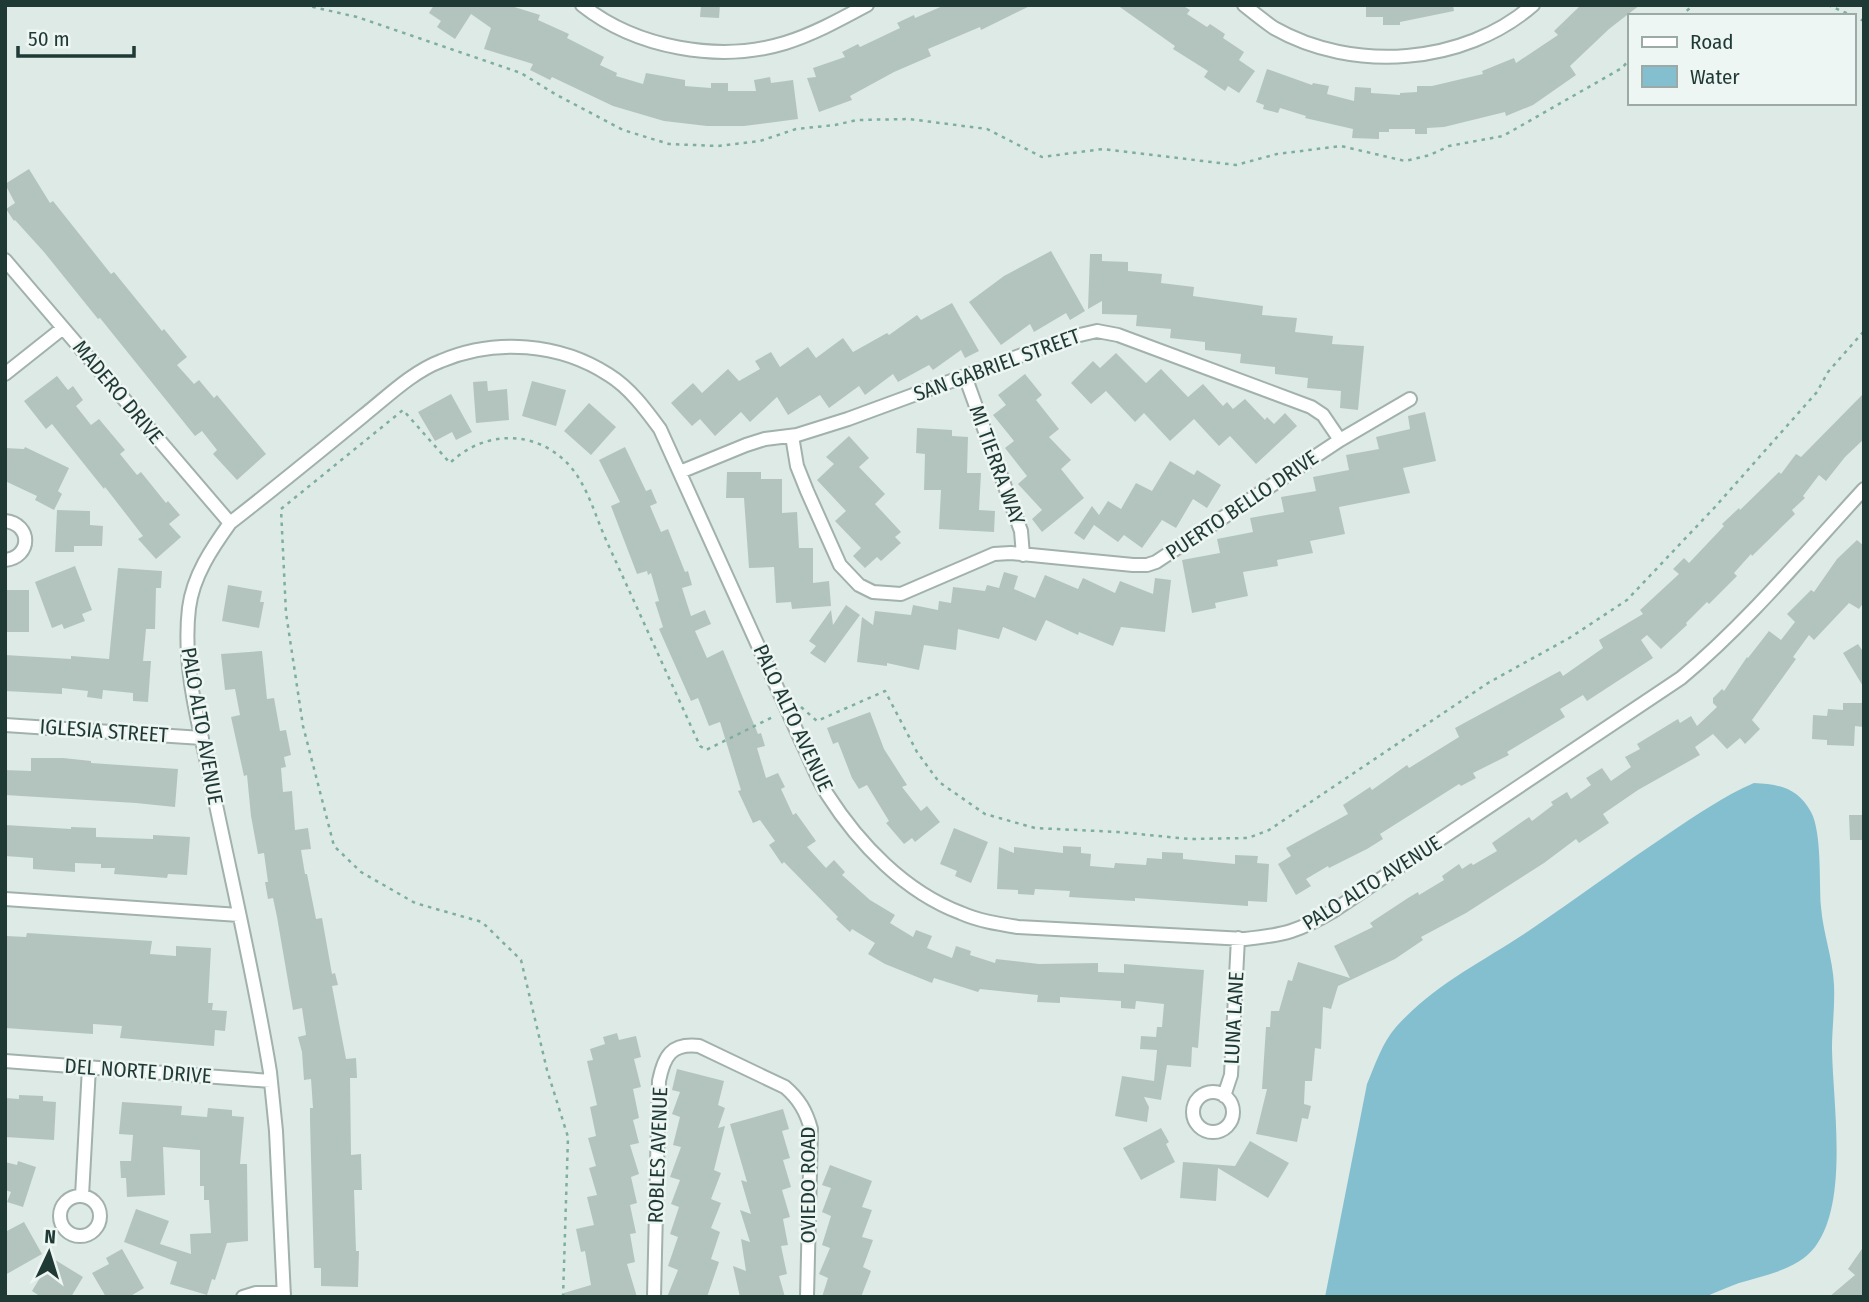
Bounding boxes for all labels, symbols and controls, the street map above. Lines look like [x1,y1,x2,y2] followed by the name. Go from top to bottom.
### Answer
[18,14,133,58] scale bar
[1628,14,1855,105] legend
[28,26,70,52] text: 50 m
[1690,29,1734,55] text: Road
[1690,64,1740,90] text: Water
[910,323,1084,407] street label: SAN GABRIEL STREET
[67,335,169,449] street label: MADERO DRIVE
[963,402,1031,529] street label: MI TIERRA WAY
[1161,444,1323,566] street label: PUERTO BELLO DRIVE
[748,640,838,796] street label: PALO ALTO AVENUE
[175,645,229,807] street label: PALO ALTO AVENUE
[39,714,169,748] street label: IGLESIA STREET
[1298,830,1447,936] street label: PALO ALTO AVENUE
[1219,971,1249,1065] street label: LUNA LANE
[64,1053,213,1089] street label: DEL NORTE DRIVE
[643,1086,673,1224] street label: ROBLES AVENUE
[795,1127,821,1243] street label: OVIEDO ROAD
[14,1218,84,1288] north arrow
[44,1225,57,1248] text: N

